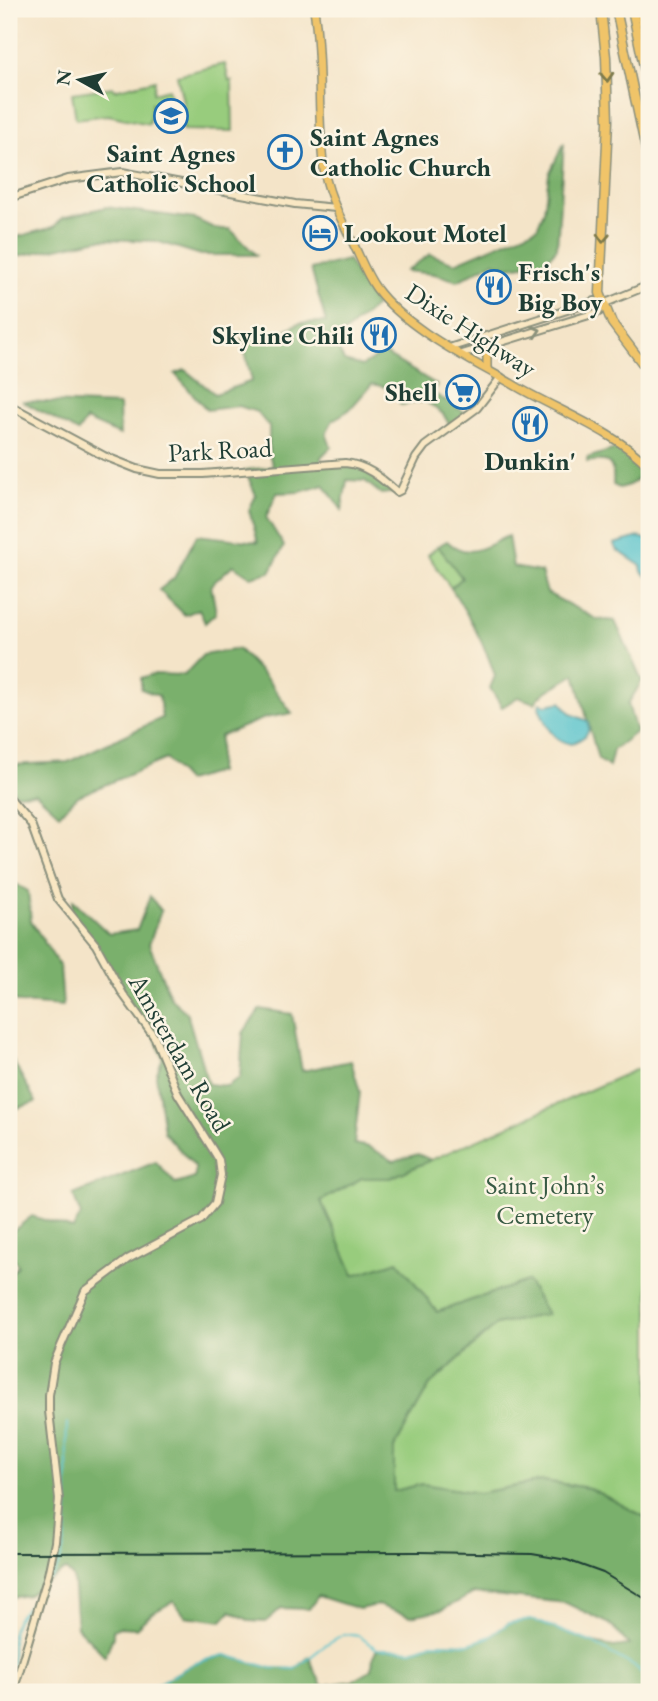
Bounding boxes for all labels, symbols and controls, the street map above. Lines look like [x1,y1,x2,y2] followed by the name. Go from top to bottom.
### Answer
[46,46,116,116] north arrow
[50,68,77,87] text: N
[599,71,614,82] one-way arrow
[152,97,190,135] school or university icon: Saint Agnes Catholic School
[310,120,492,184] place label: Saint Agnes Catholic Church
[266,133,304,171] church icon: Saint Agnes Catholic Church
[86,136,256,200] place label: Saint Agnes Catholic School
[301,214,339,252] hotel icon: Lookout Motel
[344,216,507,250] place label: Lookout Motel
[596,233,611,244] one-way arrow
[518,255,603,319] place label: Frisch's Big Boy
[475,268,513,306] restaurant icon: Frisch's Big Boy
[399,275,543,385] street label: Dixie Highway
[360,316,398,354] restaurant icon: Skyline Chili
[212,318,354,352] place label: Skyline Chili
[530,325,542,340] one-way arrow
[444,373,482,411] supermarket icon: Shell
[385,375,438,409] place label: Shell
[511,405,549,443] restaurant icon: Dunkin'
[167,430,274,470] street label: Park Road
[484,444,576,478] place label: Dunkin'
[121,967,239,1139] street label: Amsterdam Road
[485,1168,605,1232] park label: Saint John’s Cemetery

